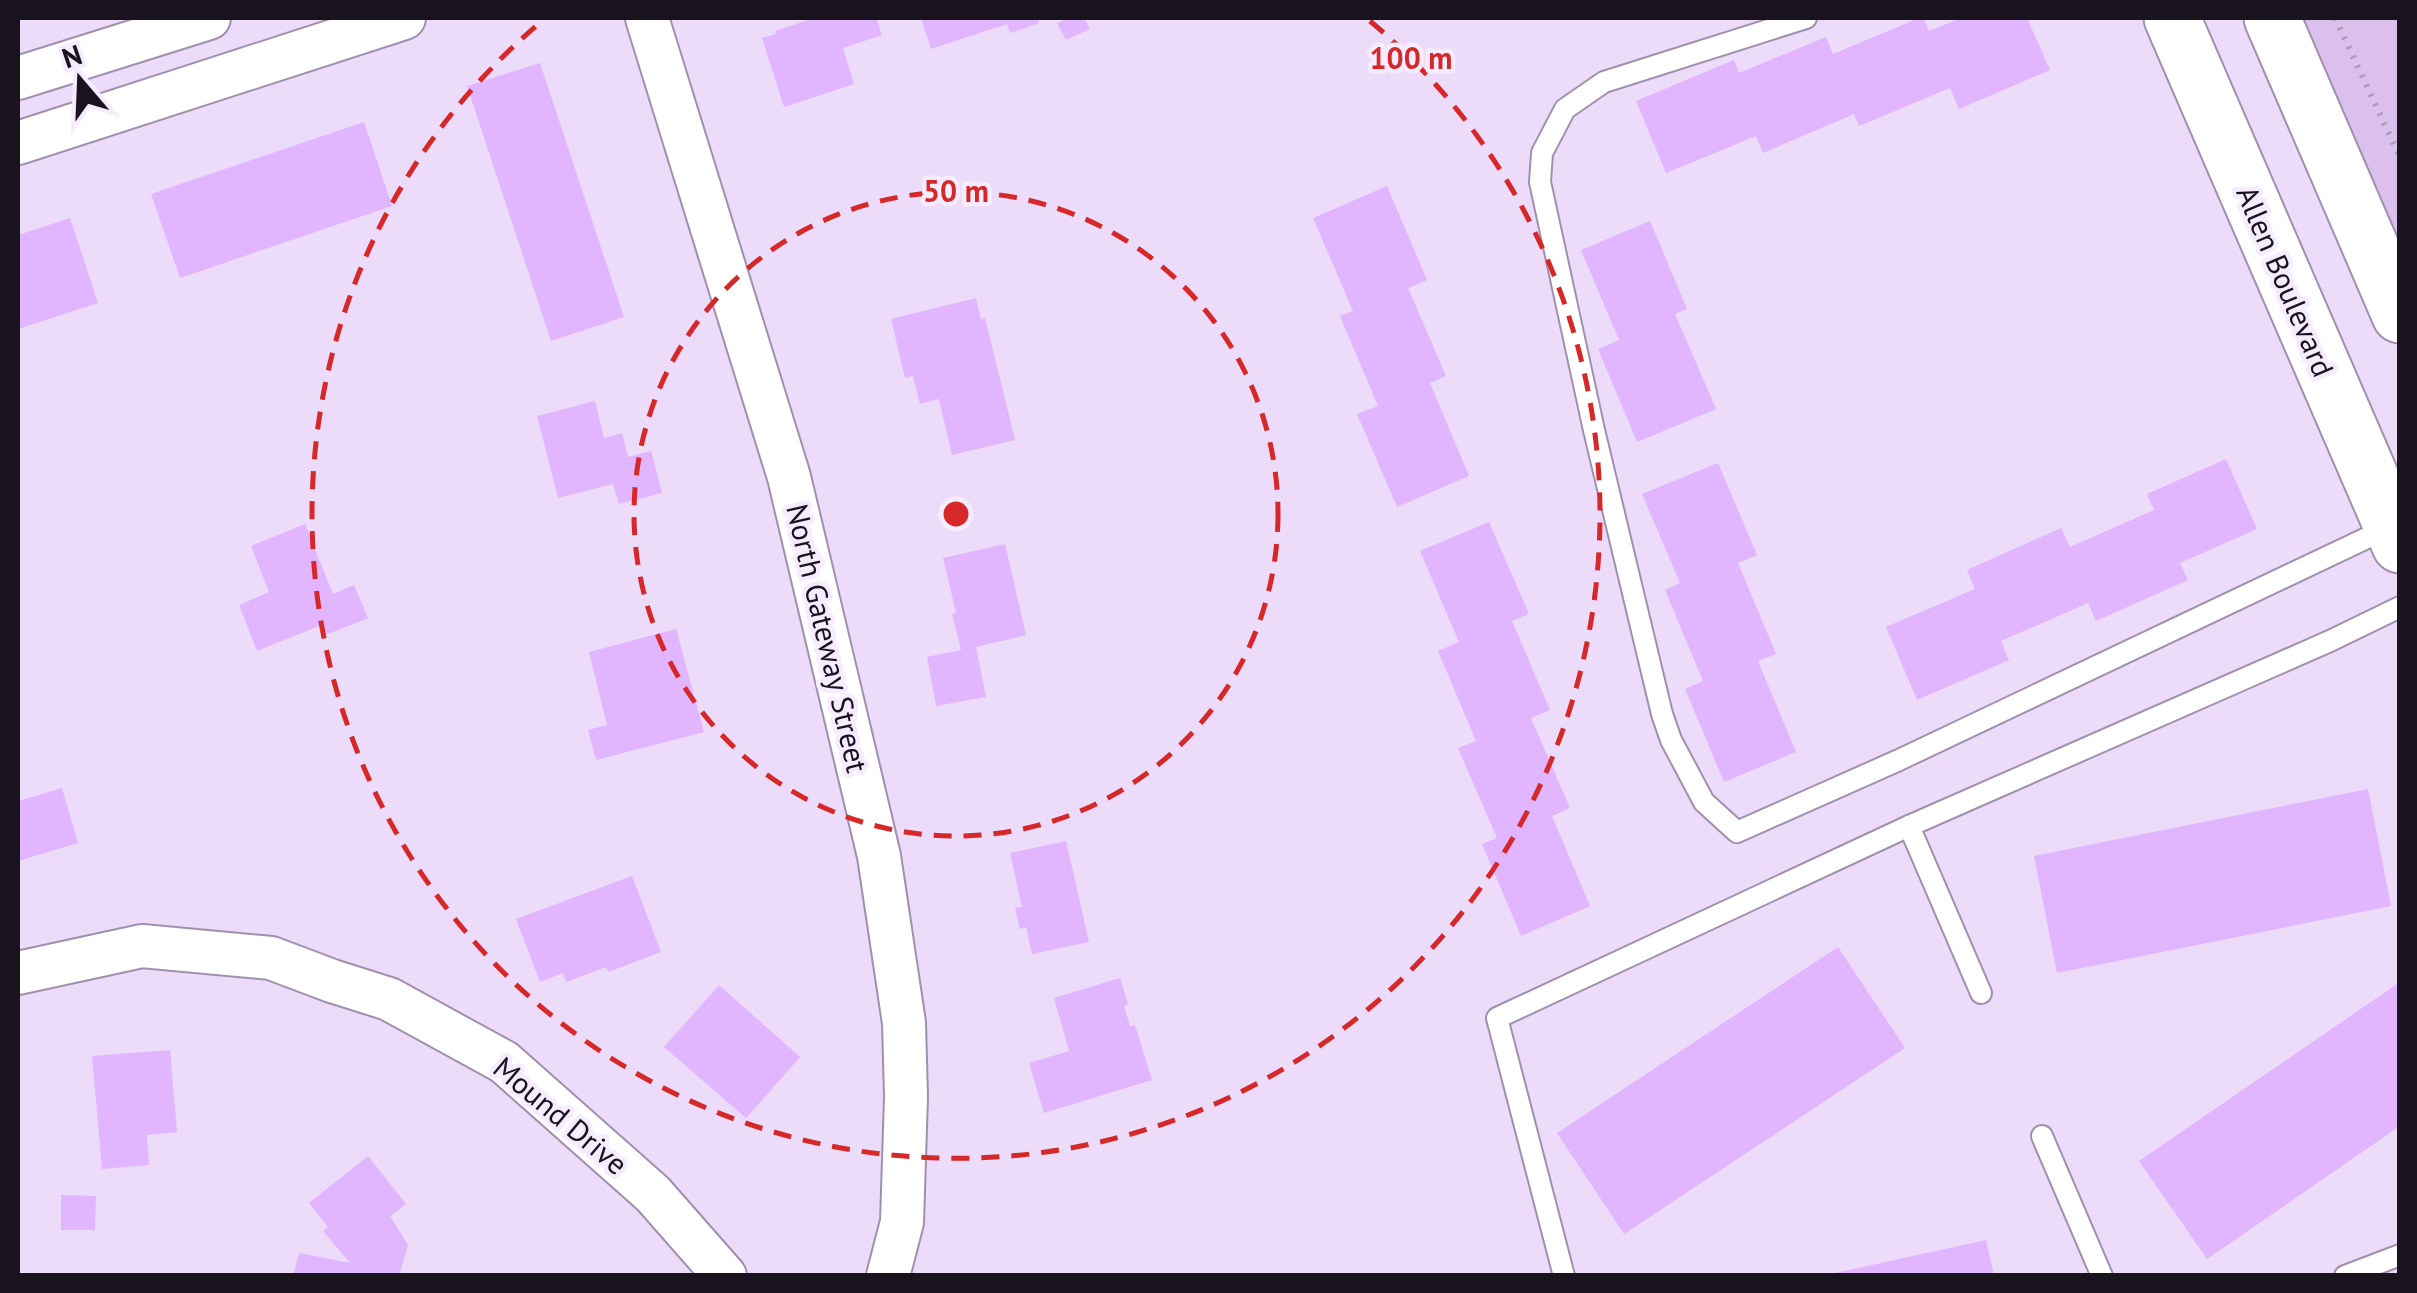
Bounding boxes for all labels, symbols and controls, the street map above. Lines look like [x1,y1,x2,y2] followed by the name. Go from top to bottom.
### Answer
[30,30,130,130] north arrow
[57,35,86,76] text: N
[1370,38,1452,77] text: 100 m
[923,171,989,210] text: 50 m
[2228,180,2344,382] street label: Allen Boulevard
[938,496,974,532] centre of rings
[778,500,878,776] street label: North Gateway Street
[486,1047,636,1183] street label: Mound Drive

